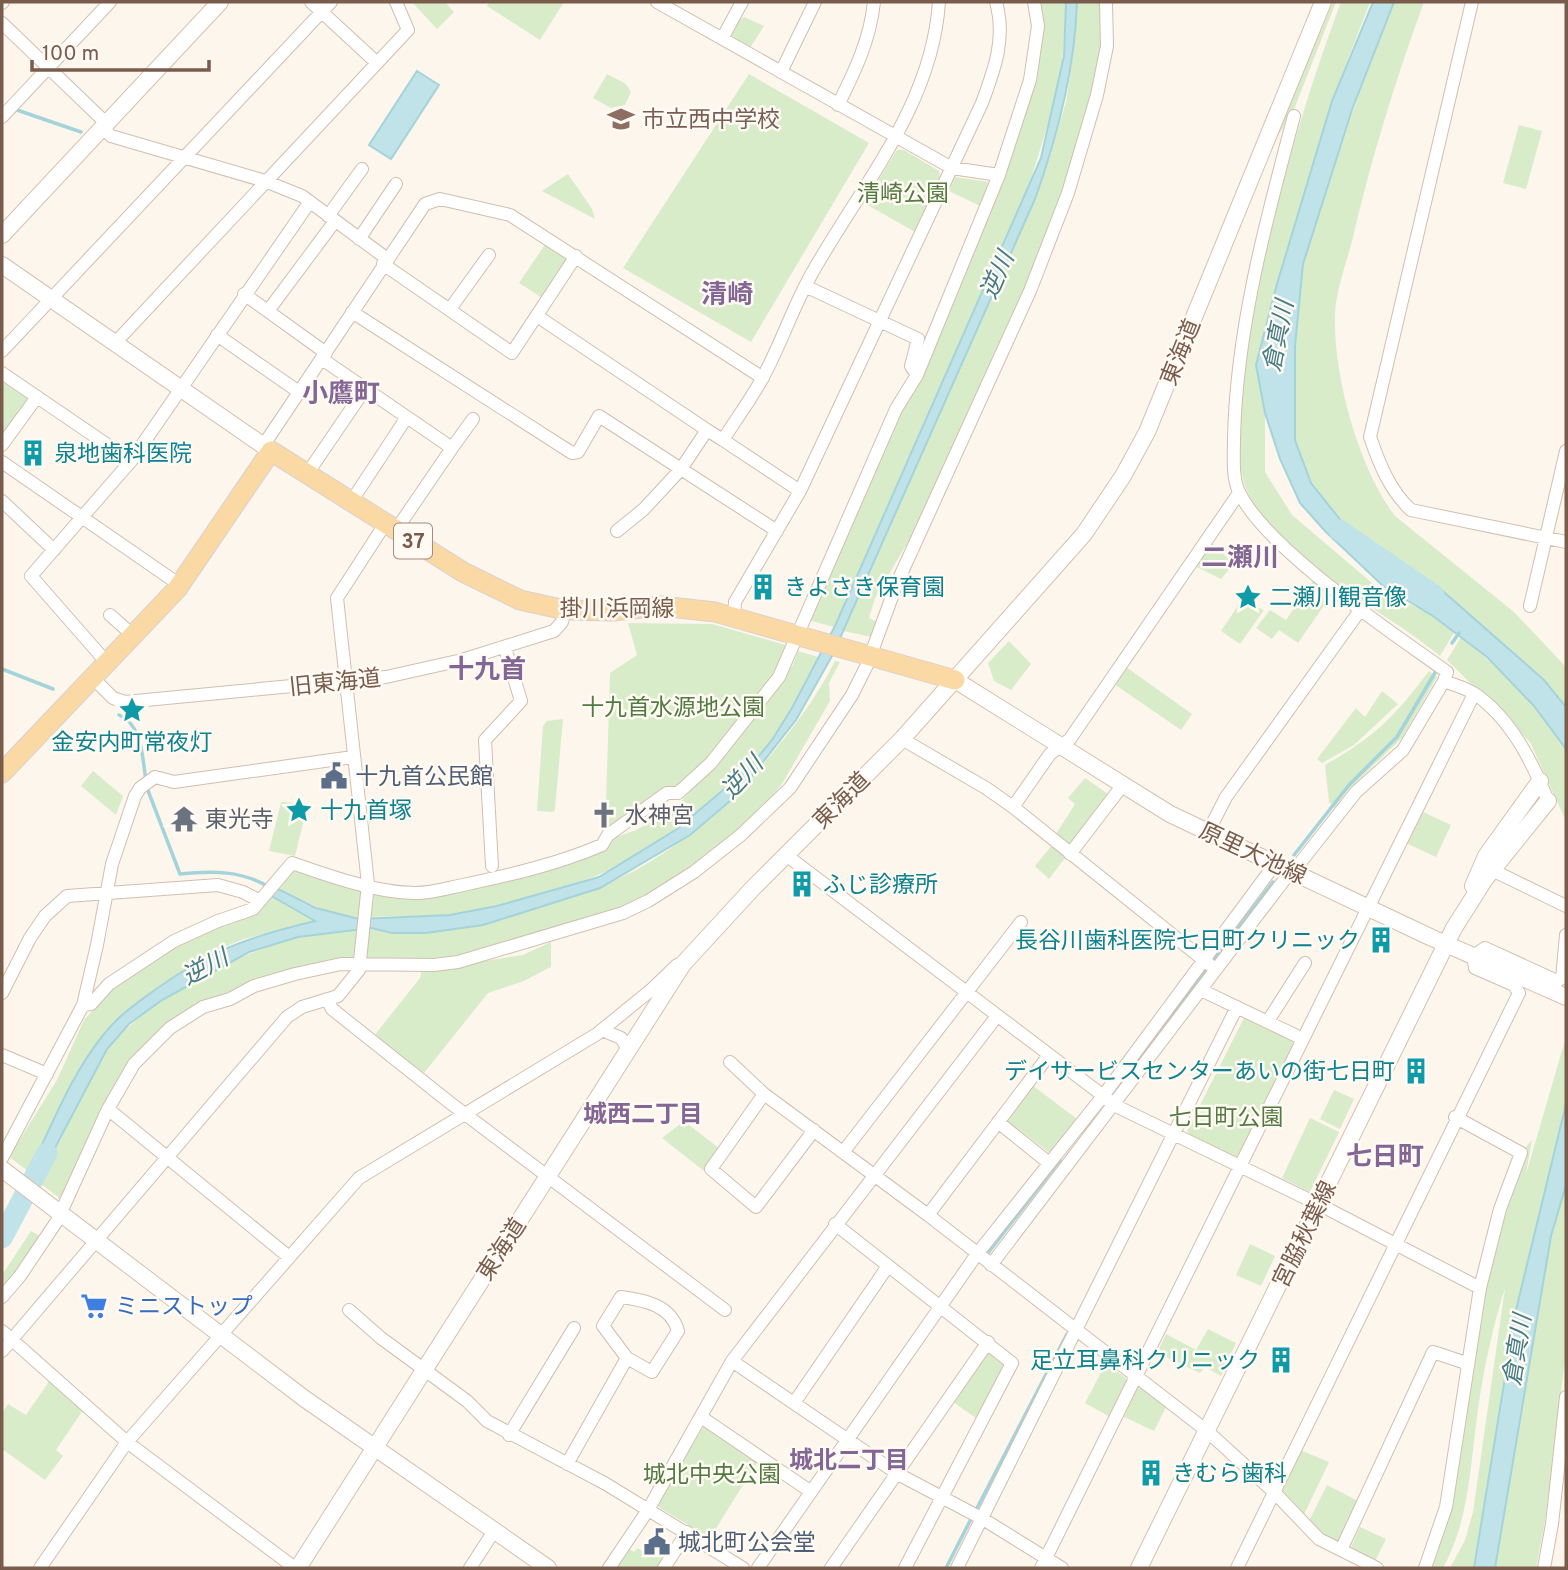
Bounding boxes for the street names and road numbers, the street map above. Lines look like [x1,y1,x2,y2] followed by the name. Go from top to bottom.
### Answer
[1156,316,1209,390] street label: 東海道
[394,524,432,558] road number: 37
[560,596,675,625] street label: 掛川浜岡線
[288,665,383,704] street label: 旧東海道
[808,767,877,836] street label: 東海道
[1194,818,1310,893] street label: 原里大池線
[1268,1177,1344,1293] street label: 宮脇秋葉線
[472,1214,534,1287] street label: 東海道

